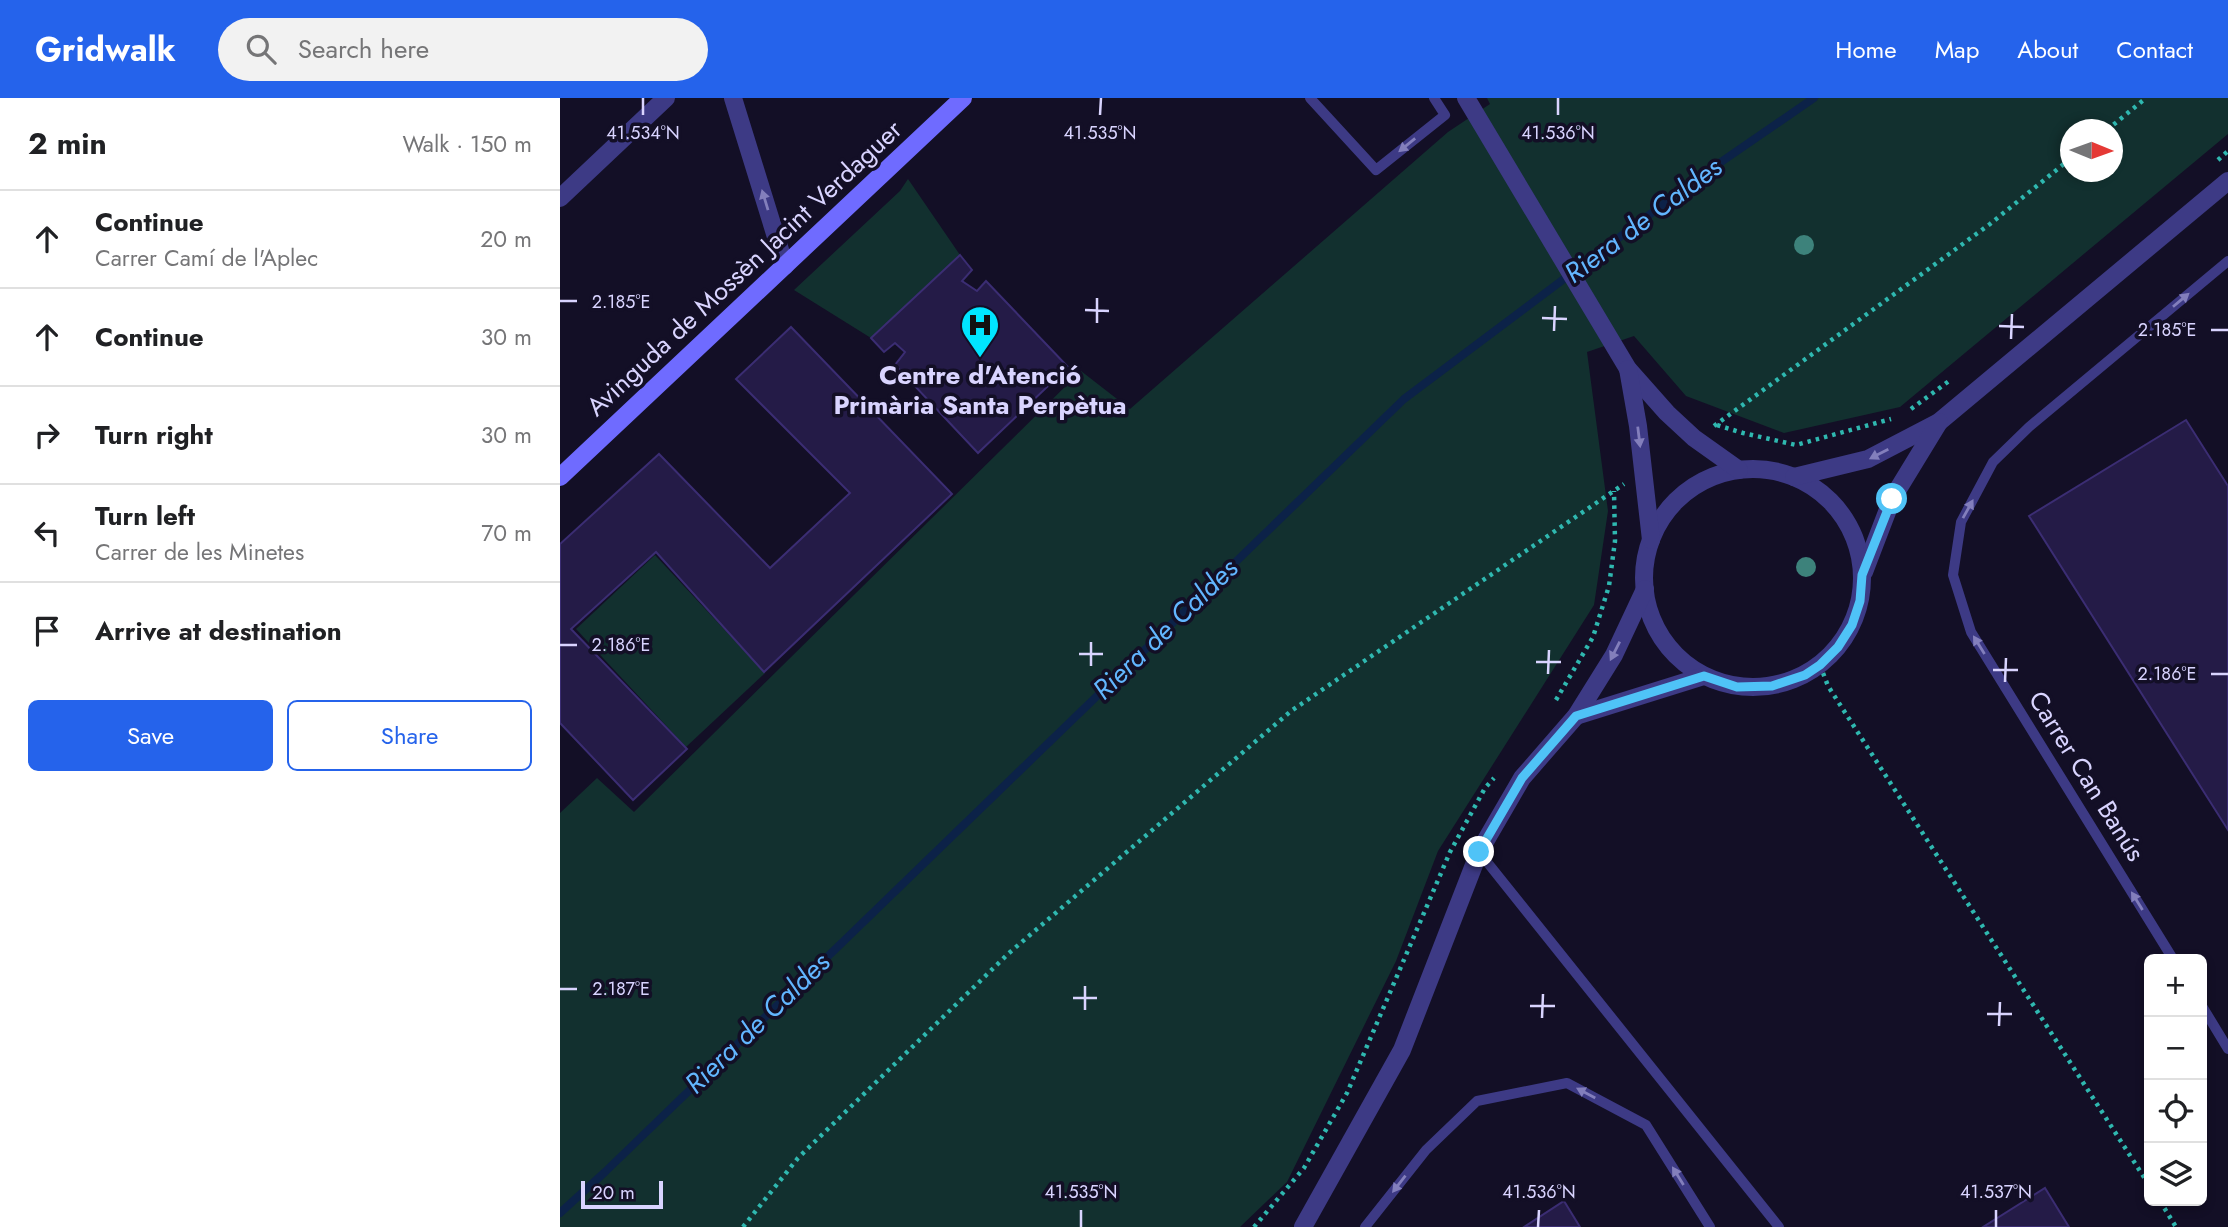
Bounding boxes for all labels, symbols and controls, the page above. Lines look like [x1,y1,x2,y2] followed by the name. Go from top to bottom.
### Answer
[218,18,708,81] search box
[35,26,176,73] text: Gridwalk
[242,30,280,68] icon: search
[298,30,429,68] text: Search here
[1835,32,1897,67] text: Home
[1935,32,1979,67] text: Map
[2017,32,2078,67] text: About
[2116,32,2193,67] text: Contact
[578,111,910,425] street label: Avinguda de Mossèn Jacint Verdaguer
[2060,119,2123,182] north arrow
[606,120,680,146] text: 41.534°N
[1063,120,1137,146] text: 41.535°N
[1521,120,1595,146] text: 41.536°N
[28,122,107,165] text: 2 min
[402,127,532,161] text: Walk · 150 m
[1399,137,1416,152] one-way arrow
[1556,146,1731,293] water label: Riera de Caldes
[759,190,769,211] one-way arrow
[95,203,204,241] text: Continue
[28,220,66,258] icon: ahead
[480,222,532,256] text: 20 m
[95,241,318,275] text: Carrer Camí de l'Aplec
[592,289,650,315] text: 2.185°E
[2172,293,2189,308] one-way arrow
[959,304,1001,359] hospital icon: Centre d'Atenció Primària Santa Perpètua
[2138,317,2196,343] text: 2.185°E
[28,318,66,356] icon: ahead
[95,318,204,356] text: Continue
[481,320,532,354] text: 30 m
[833,356,1127,424] place label: Centre d'Atenció Primària Santa Perpètua
[28,416,66,454] icon: right
[95,416,213,454] text: Turn right
[481,418,532,452] text: 30 m
[1633,426,1644,448] one-way arrow
[1869,448,1889,459] one-way arrow
[1876,483,1907,514] route start
[95,497,195,535] text: Turn left
[1962,499,1974,519] one-way arrow
[28,514,66,552] icon: left
[481,516,532,550] text: 70 m
[95,535,304,569] text: Carrer de les Minetes
[1083,548,1248,709] water label: Riera de Caldes
[28,612,66,650] icon: arrive
[95,612,342,650] text: Arrive at destination
[592,632,650,658] text: 2.186°E
[1973,635,1986,655] one-way arrow
[1610,641,1621,661] one-way arrow
[2138,661,2196,687] text: 2.186°E
[2019,683,2155,869] street label: Carrer Can Banús
[28,700,273,771] button: Save
[287,700,532,771] button: Share
[1463,836,1494,867] route end
[2131,892,2144,911] one-way arrow
[675,942,840,1103] water label: Riera de Caldes
[2144,954,2207,1206] map controls
[2144,954,2207,1017] button: +
[592,976,650,1002] text: 2.187°E
[2144,1017,2207,1080] button: −
[2144,1080,2207,1143] button: locate
[1576,1087,1595,1099] one-way arrow
[2144,1143,2207,1206] button: layers
[1671,1166,1684,1186] one-way arrow
[1391,1175,1406,1193] one-way arrow
[581,1178,663,1210] scale bar
[592,1179,635,1206] text: 20 m
[1044,1179,1118,1205] text: 41.535°N
[1502,1179,1576,1205] text: 41.536°N
[1960,1179,2032,1205] text: 41.537°N

